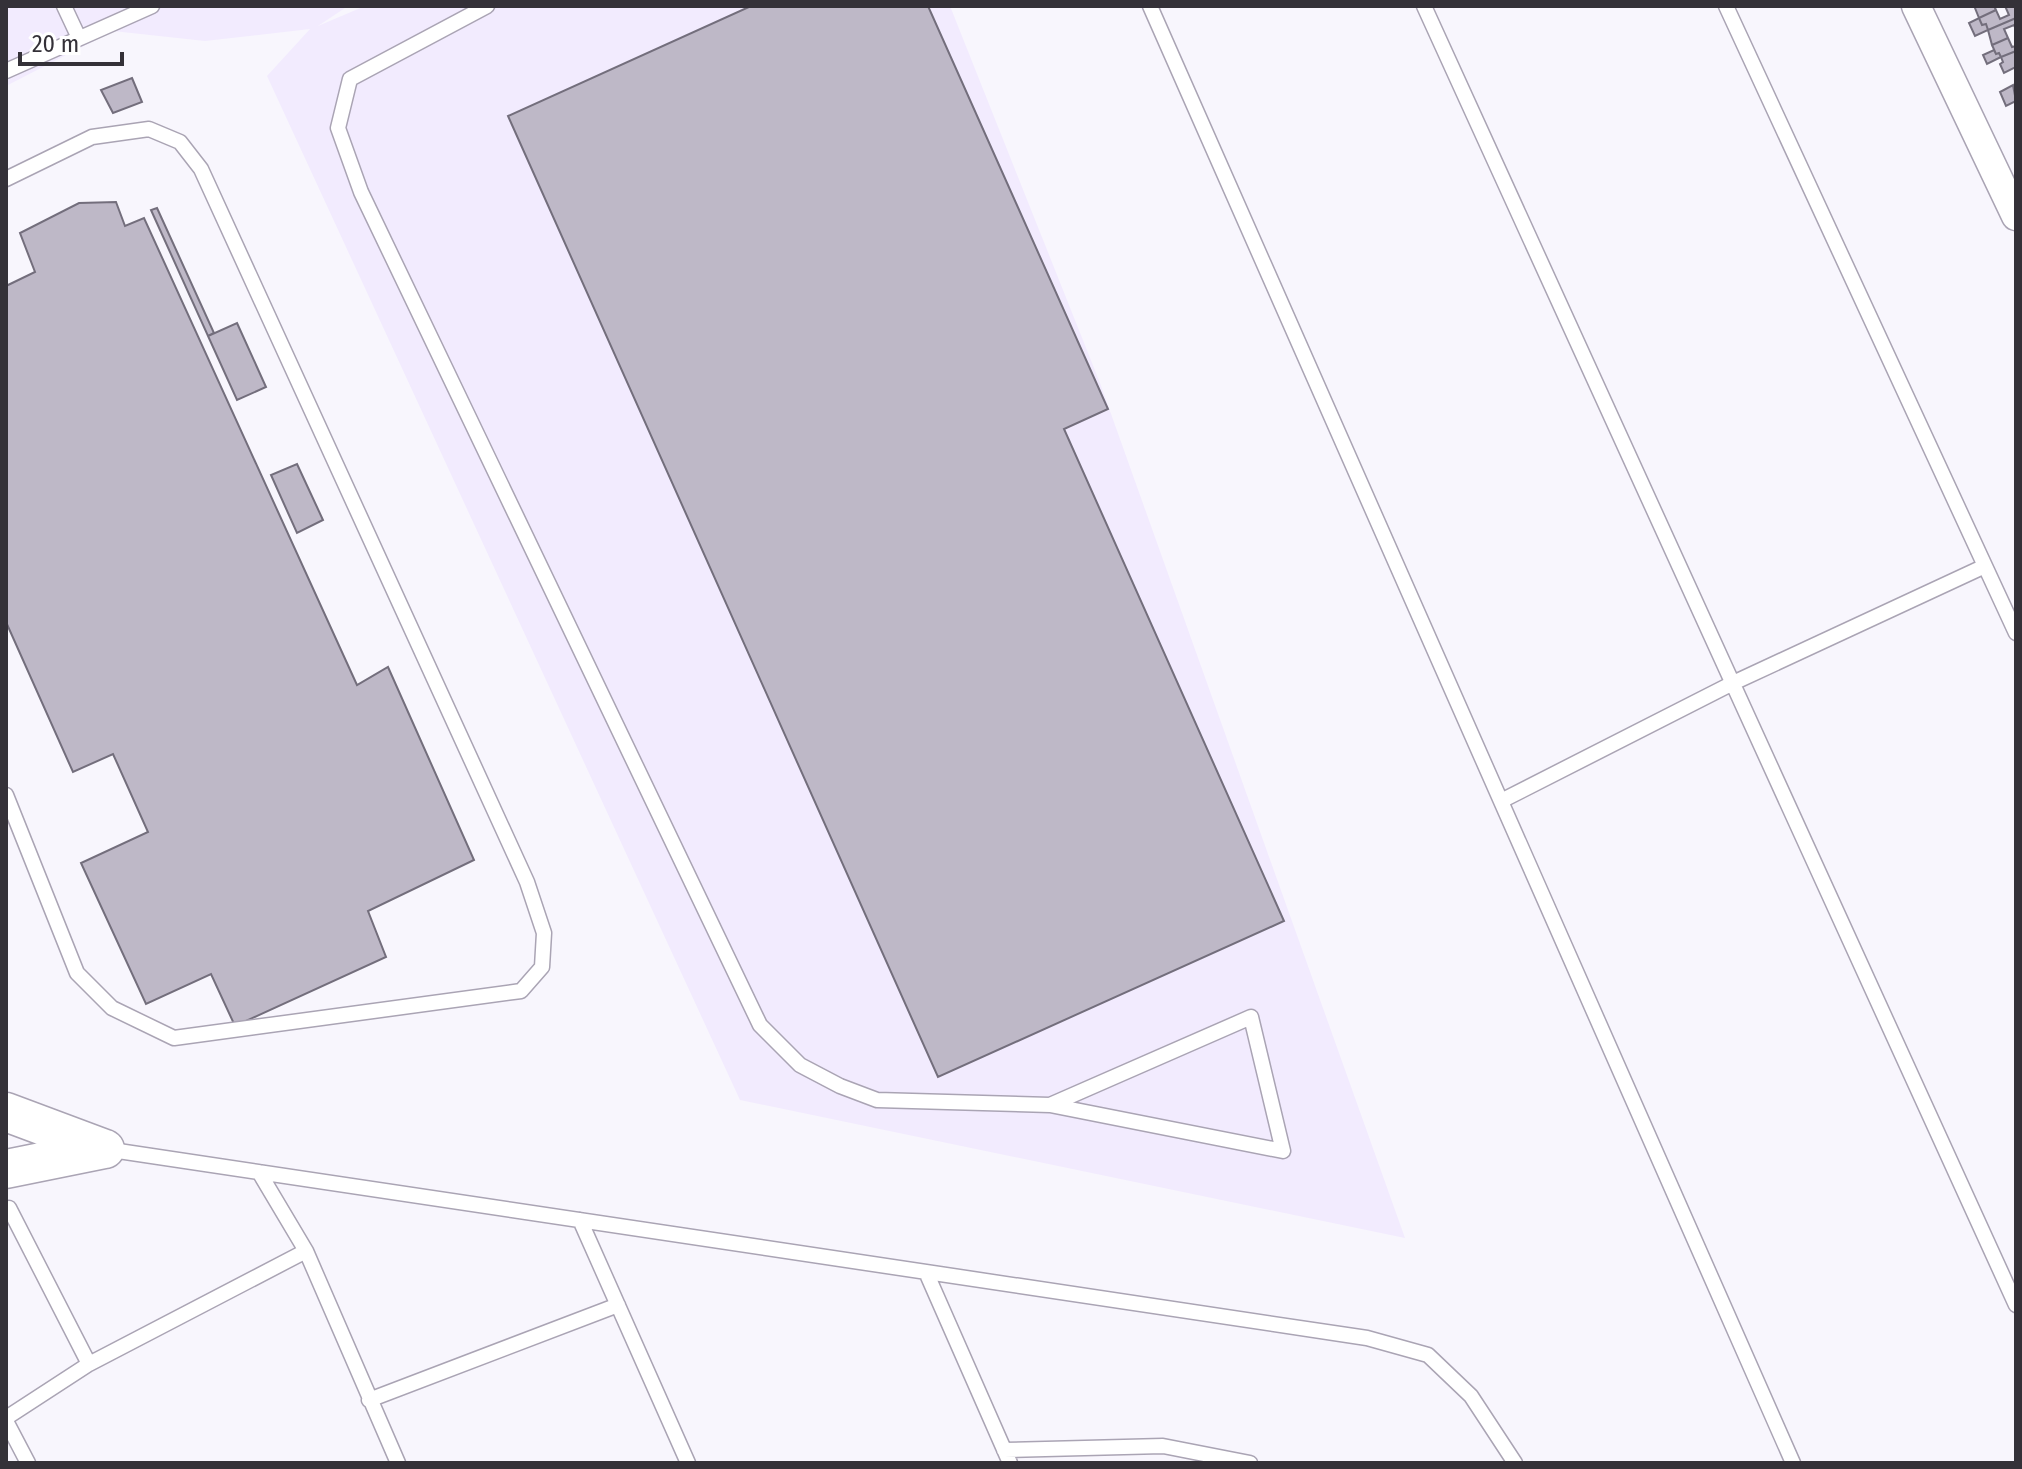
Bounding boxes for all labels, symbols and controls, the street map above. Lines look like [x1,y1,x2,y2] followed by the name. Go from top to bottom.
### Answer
[20,16,122,66] scale bar
[32,30,79,58] text: 20 m

